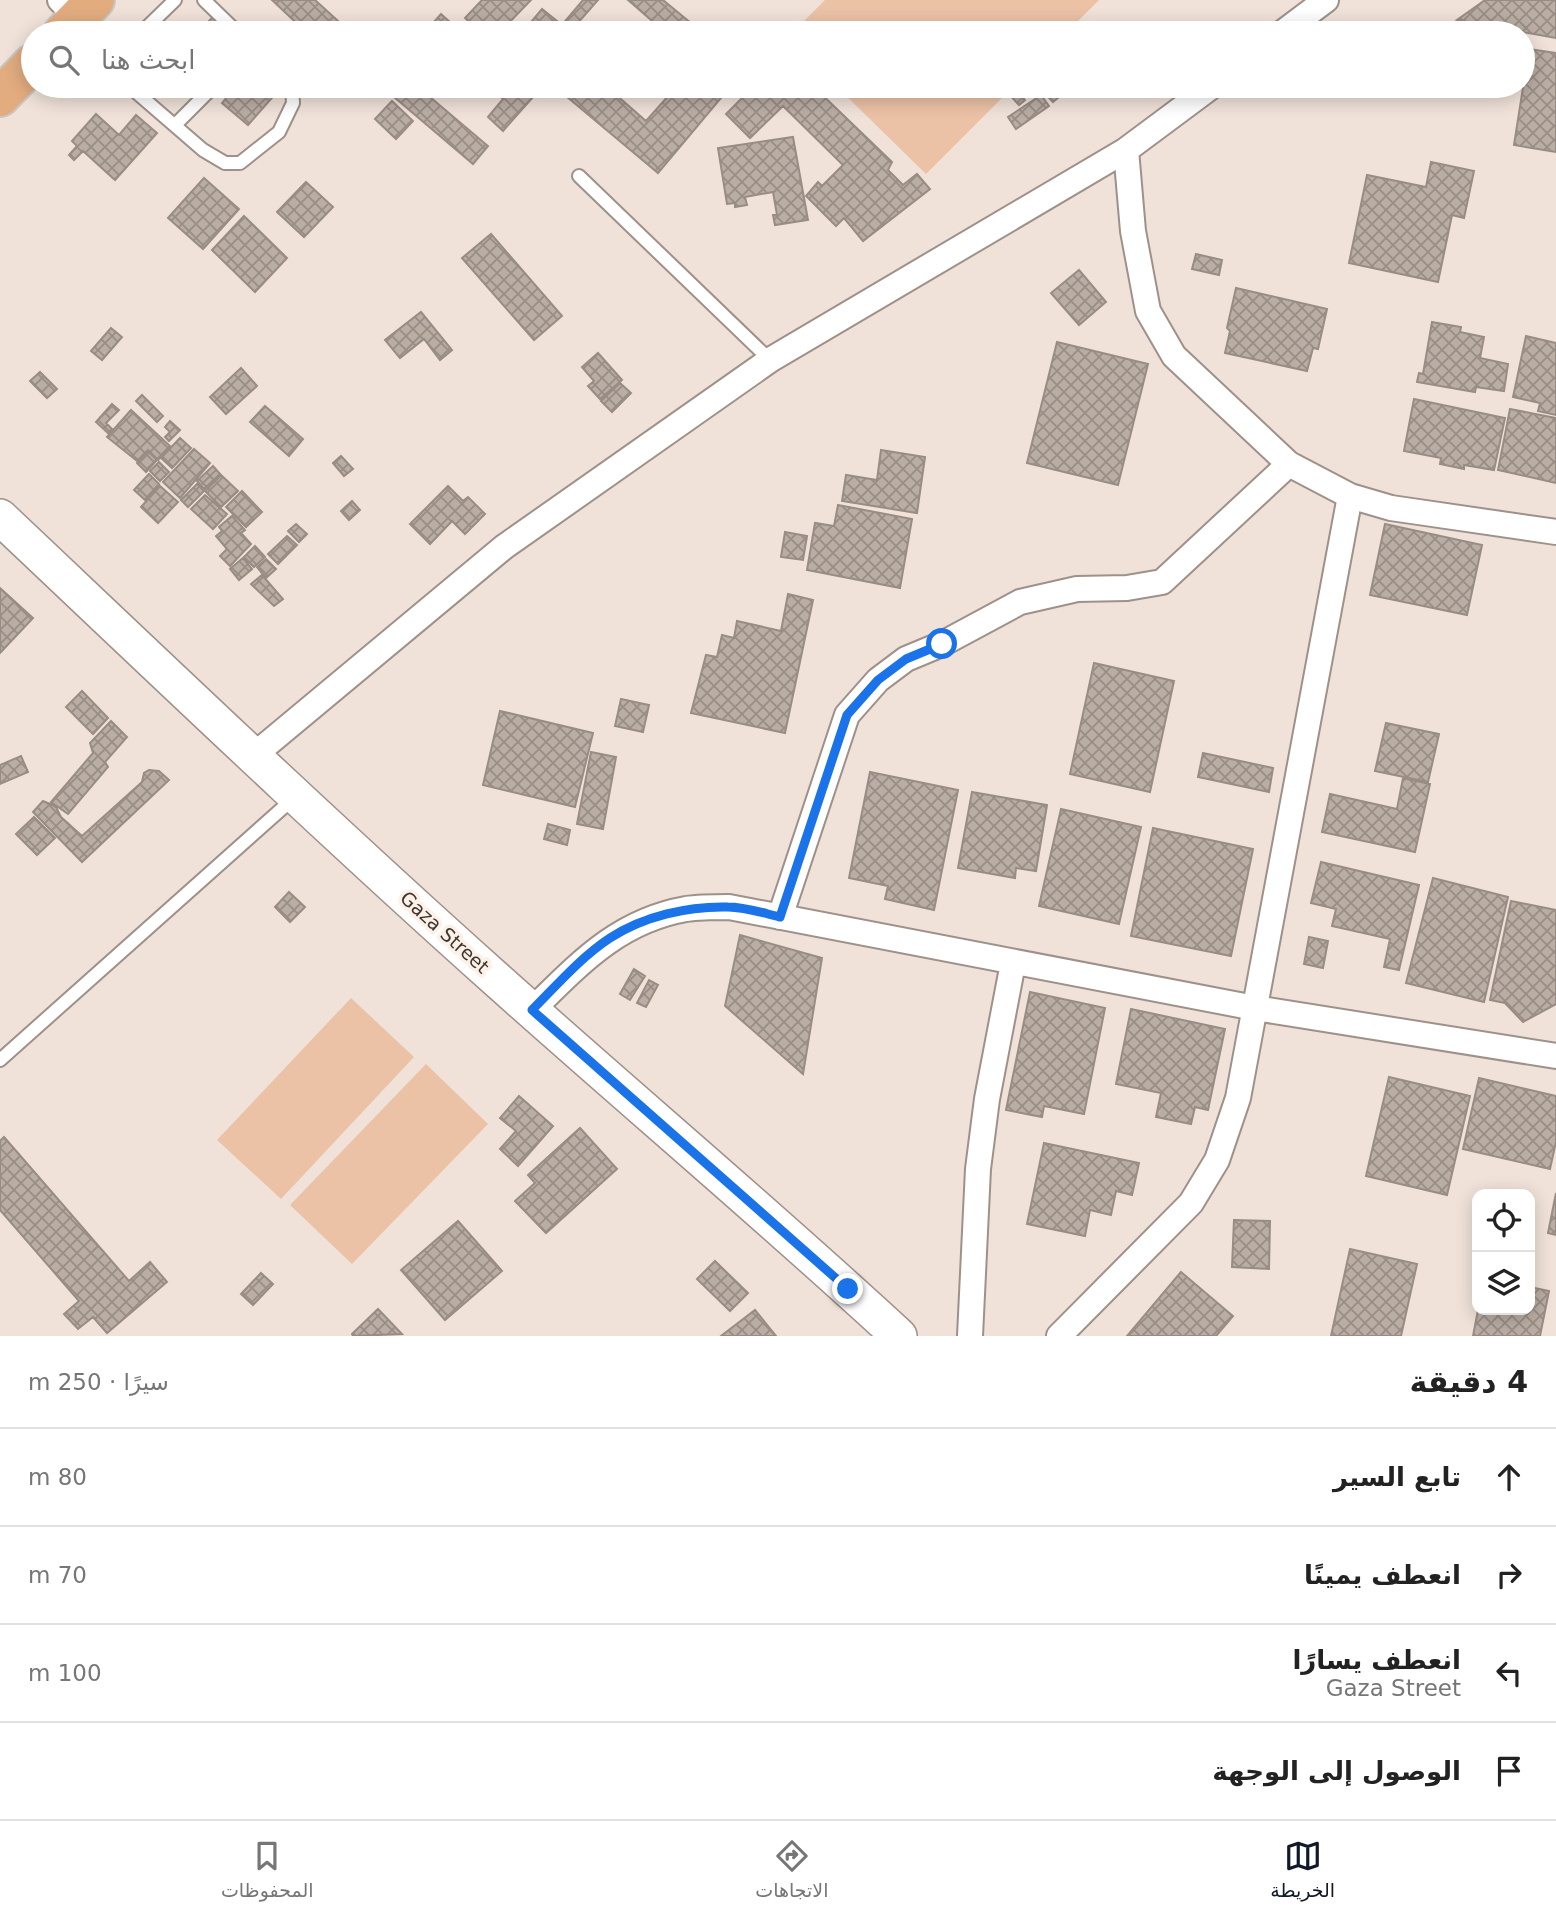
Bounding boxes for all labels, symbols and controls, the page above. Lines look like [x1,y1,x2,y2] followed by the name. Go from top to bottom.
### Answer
[21,21,1535,98] search box
[45,41,83,79] icon: search
[101,45,196,75] text: ابحث هنا
[926,628,957,659] route start
[396,886,494,978] street label: Gaza Street
[1472,1189,1535,1315] map controls
[1472,1189,1535,1252] button: locate
[1472,1252,1535,1315] button: layers
[832,1273,863,1304] route end
[1410,1364,1528,1399] text: 4 دقيقة
[28,1369,169,1395] text: سيرًا · 250 m
[1490,1458,1528,1496] icon: ahead
[1333,1462,1461,1492] text: تابع السير
[28,1464,87,1490] text: 80 m
[1490,1556,1528,1594] icon: right
[1304,1560,1461,1590] text: انعطف يمينًا
[28,1562,87,1588] text: 70 m
[1292,1645,1461,1675] text: انعطف يسارًا
[1490,1654,1528,1692] icon: left
[28,1660,102,1686] text: 100 m
[1326,1675,1461,1701] text: Gaza Street
[1490,1752,1528,1790] icon: arrive
[1212,1756,1461,1786] text: الوصول إلى الوجهة
[221,1837,313,1901] tab: المحفوظات
[755,1837,828,1901] tab: الاتجاهات
[1270,1837,1335,1901] tab: الخريطة

